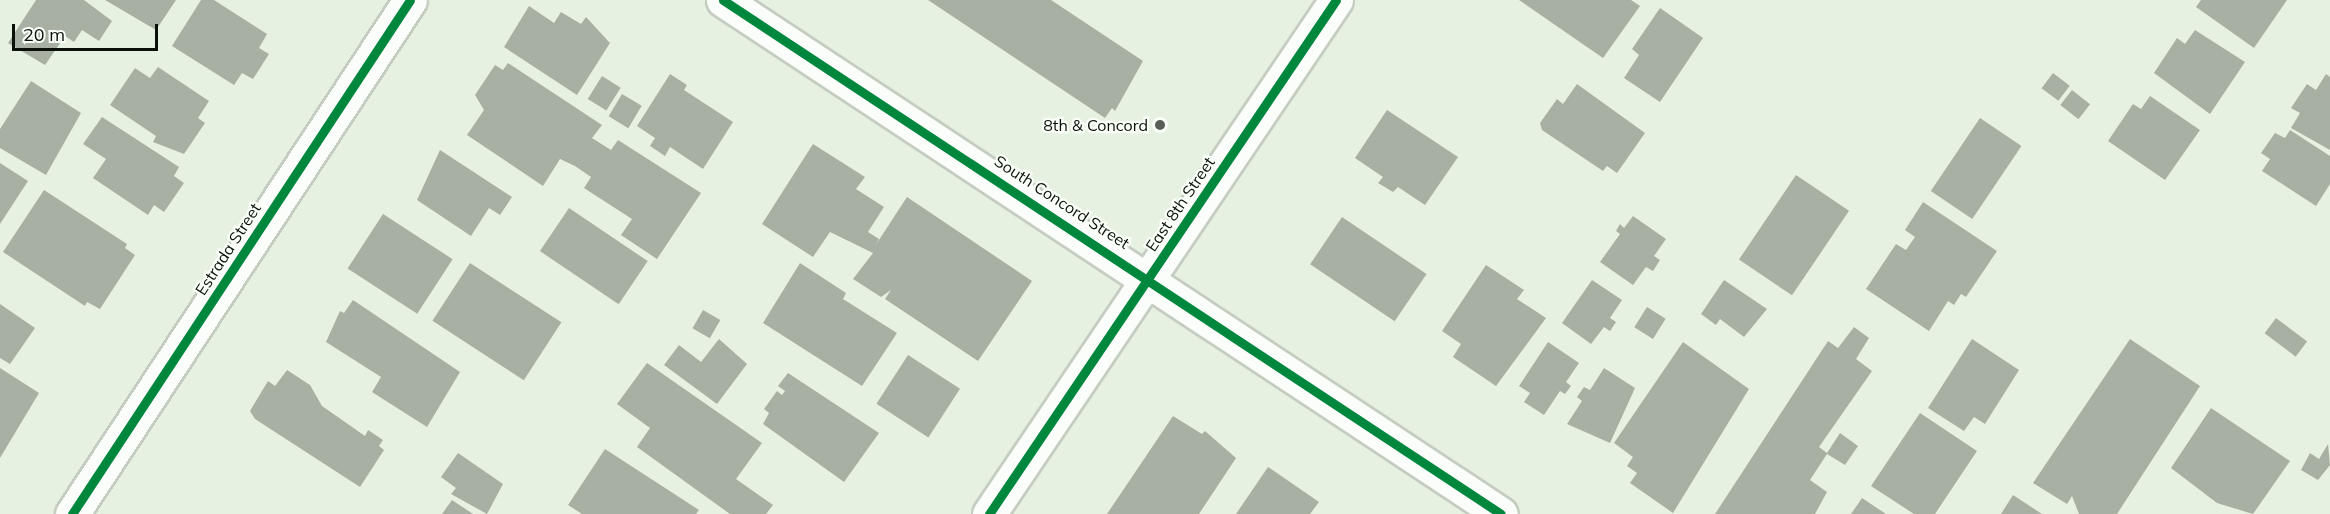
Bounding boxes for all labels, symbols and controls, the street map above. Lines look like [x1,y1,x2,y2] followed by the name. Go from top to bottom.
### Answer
[15,12,160,50] scale bar
[23,23,65,46] text: 20 m
[1043,115,1148,135] place label: 8th & Concord
[1153,118,1167,132] marker: 8th & Concord
[991,151,1133,253] street label: South Concord Street
[1141,153,1219,255] street label: East 8th Street
[191,199,265,299] street label: Estrada Street

